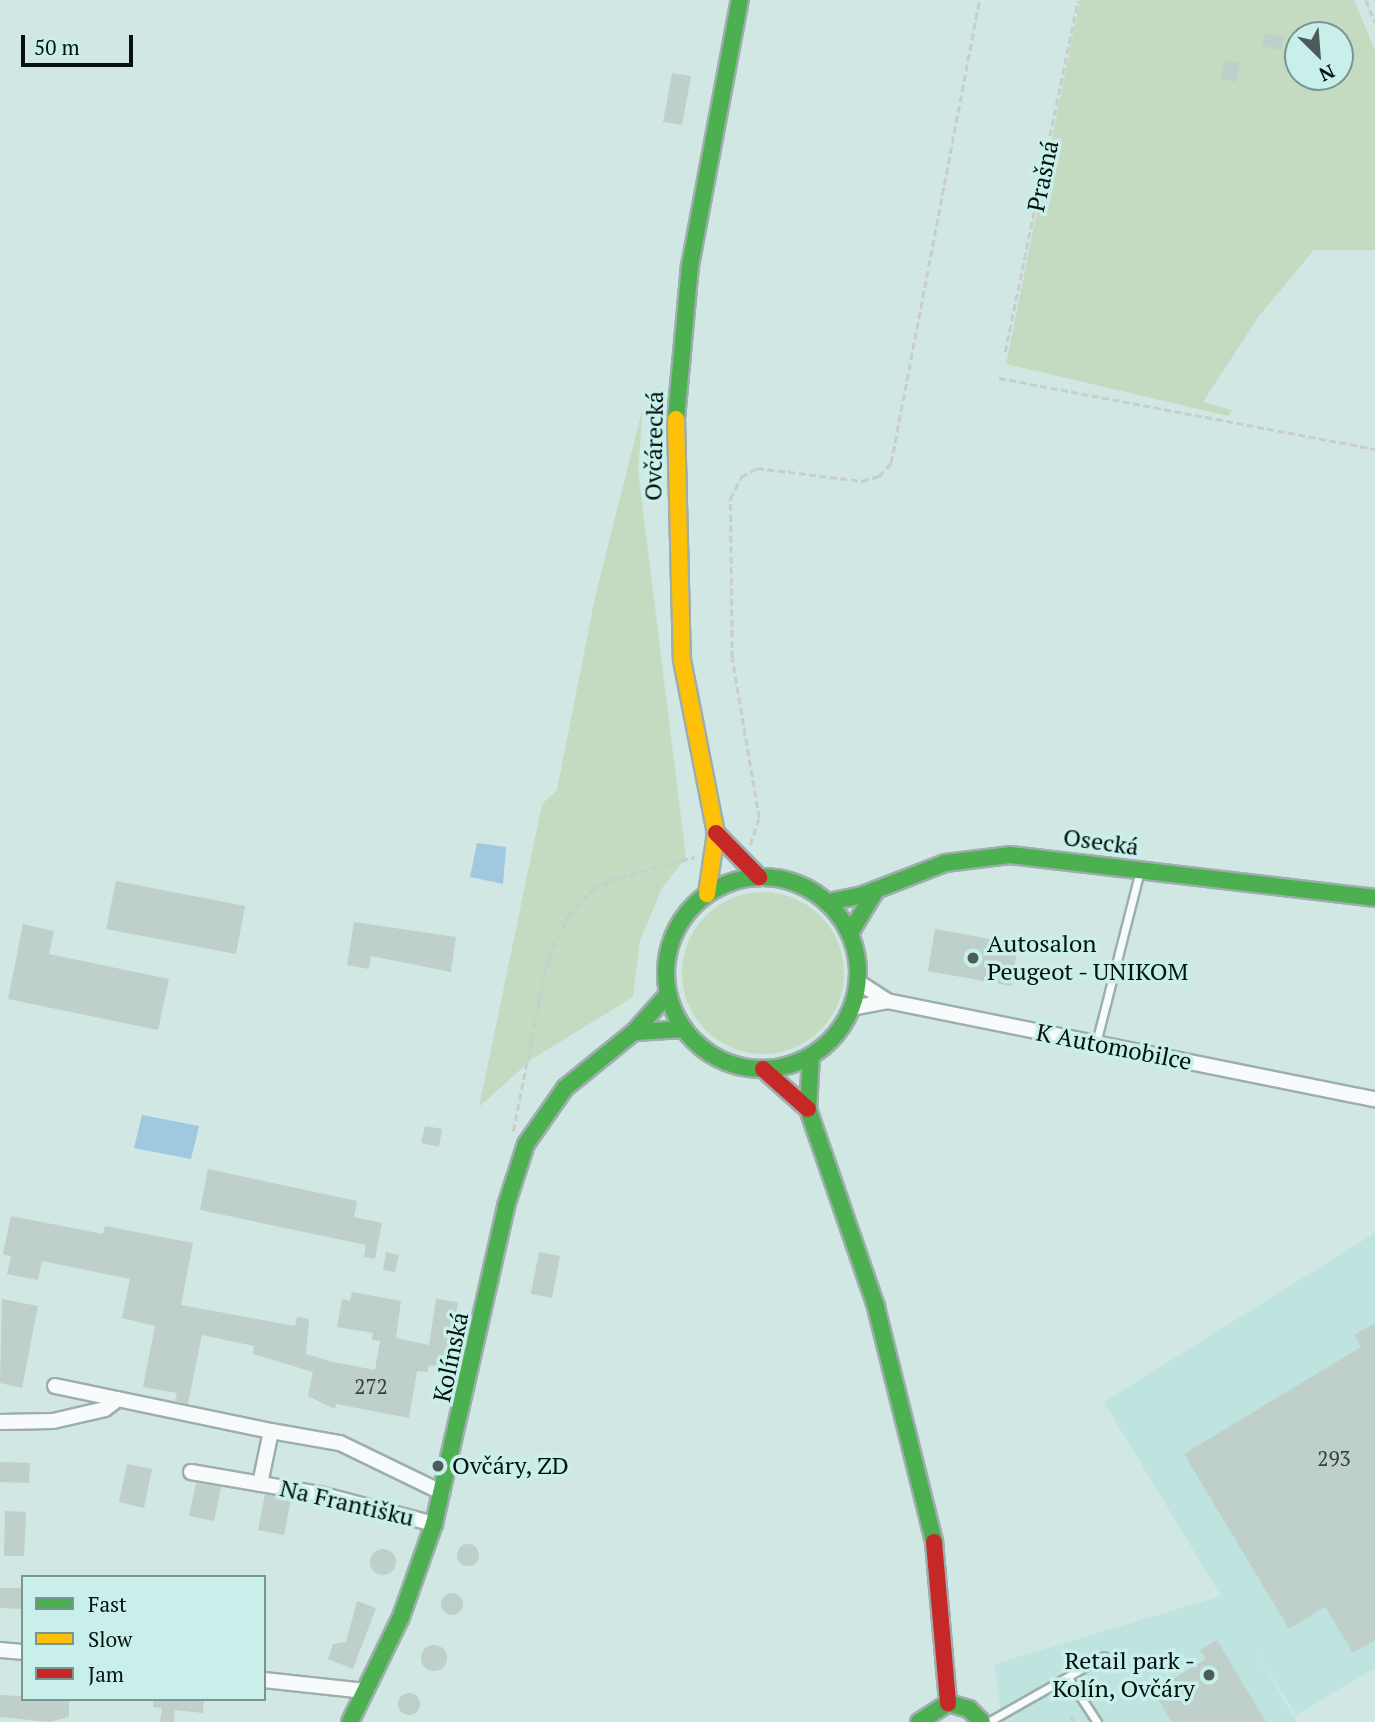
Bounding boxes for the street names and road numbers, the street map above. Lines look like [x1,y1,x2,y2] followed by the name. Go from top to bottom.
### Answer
[1021,138,1065,214] street label: Prašná
[639,391,669,501] street label: Ovčárecká
[1061,822,1141,862] street label: Osecká
[1034,1018,1194,1076] street label: K Automobilce
[427,1309,475,1405] street label: Kolínská
[277,1474,417,1532] street label: Na Františku

